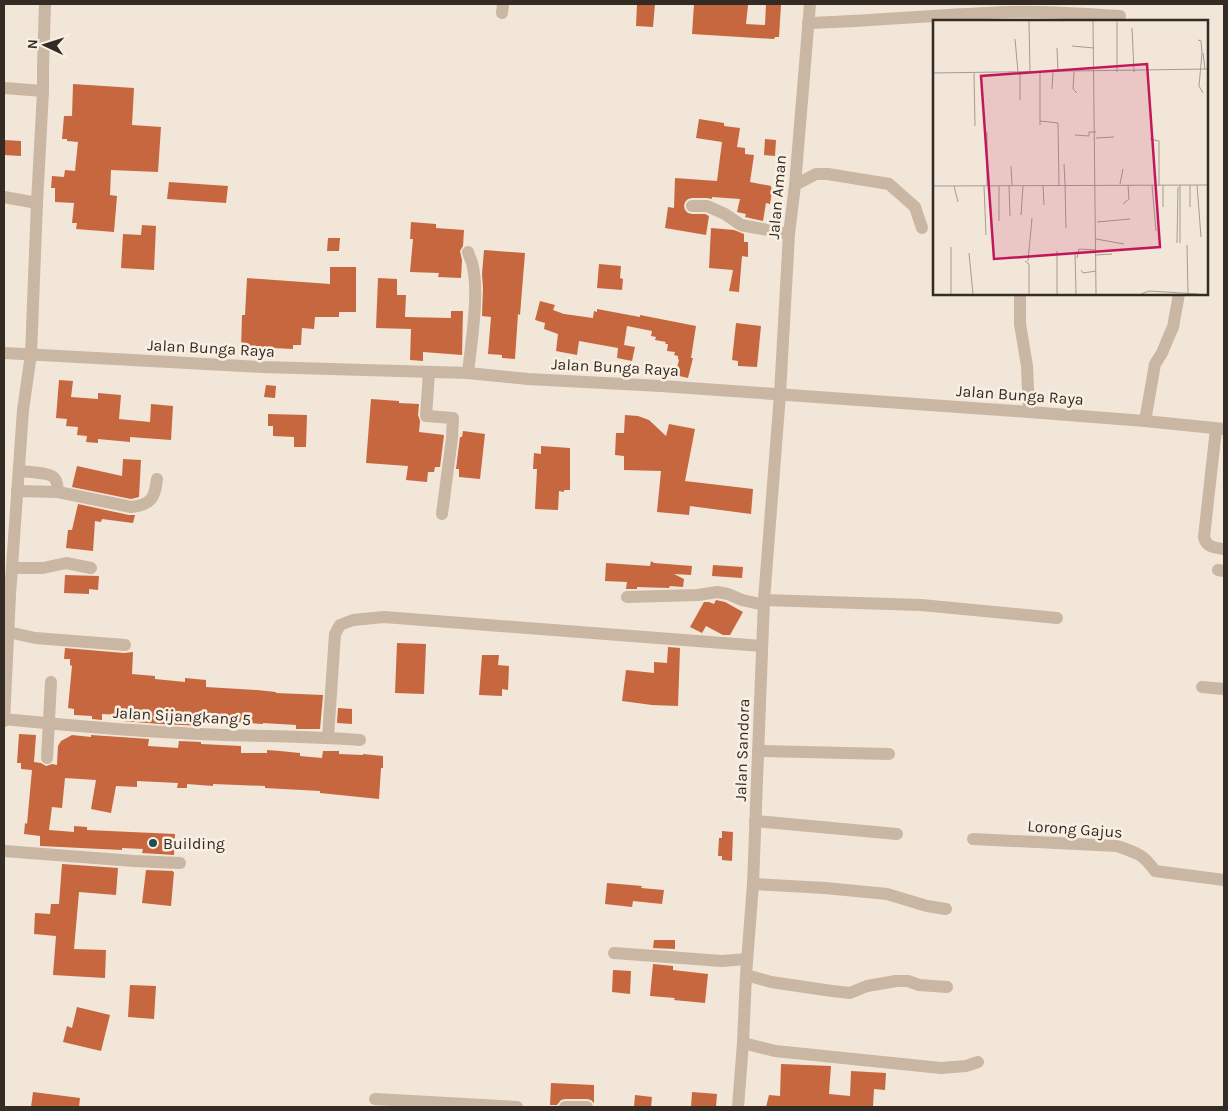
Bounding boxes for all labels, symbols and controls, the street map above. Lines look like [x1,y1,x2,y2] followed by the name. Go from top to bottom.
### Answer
[20,20,70,70] north arrow
[933,20,1208,295] inset map
[24,39,41,50] text: N
[764,154,790,240] street label: Jalan Aman
[147,335,275,361] street label: Jalan Bunga Raya
[551,354,679,380] street label: Jalan Bunga Raya
[956,381,1084,409] street label: Jalan Bunga Raya
[731,698,753,802] street label: Jalan Sandora
[112,703,252,729] street label: Jalan Sijangkang 5
[1027,816,1123,842] street label: Lorong Gajus
[163,834,225,853] place label: Building
[147,837,159,849] marker: Building

